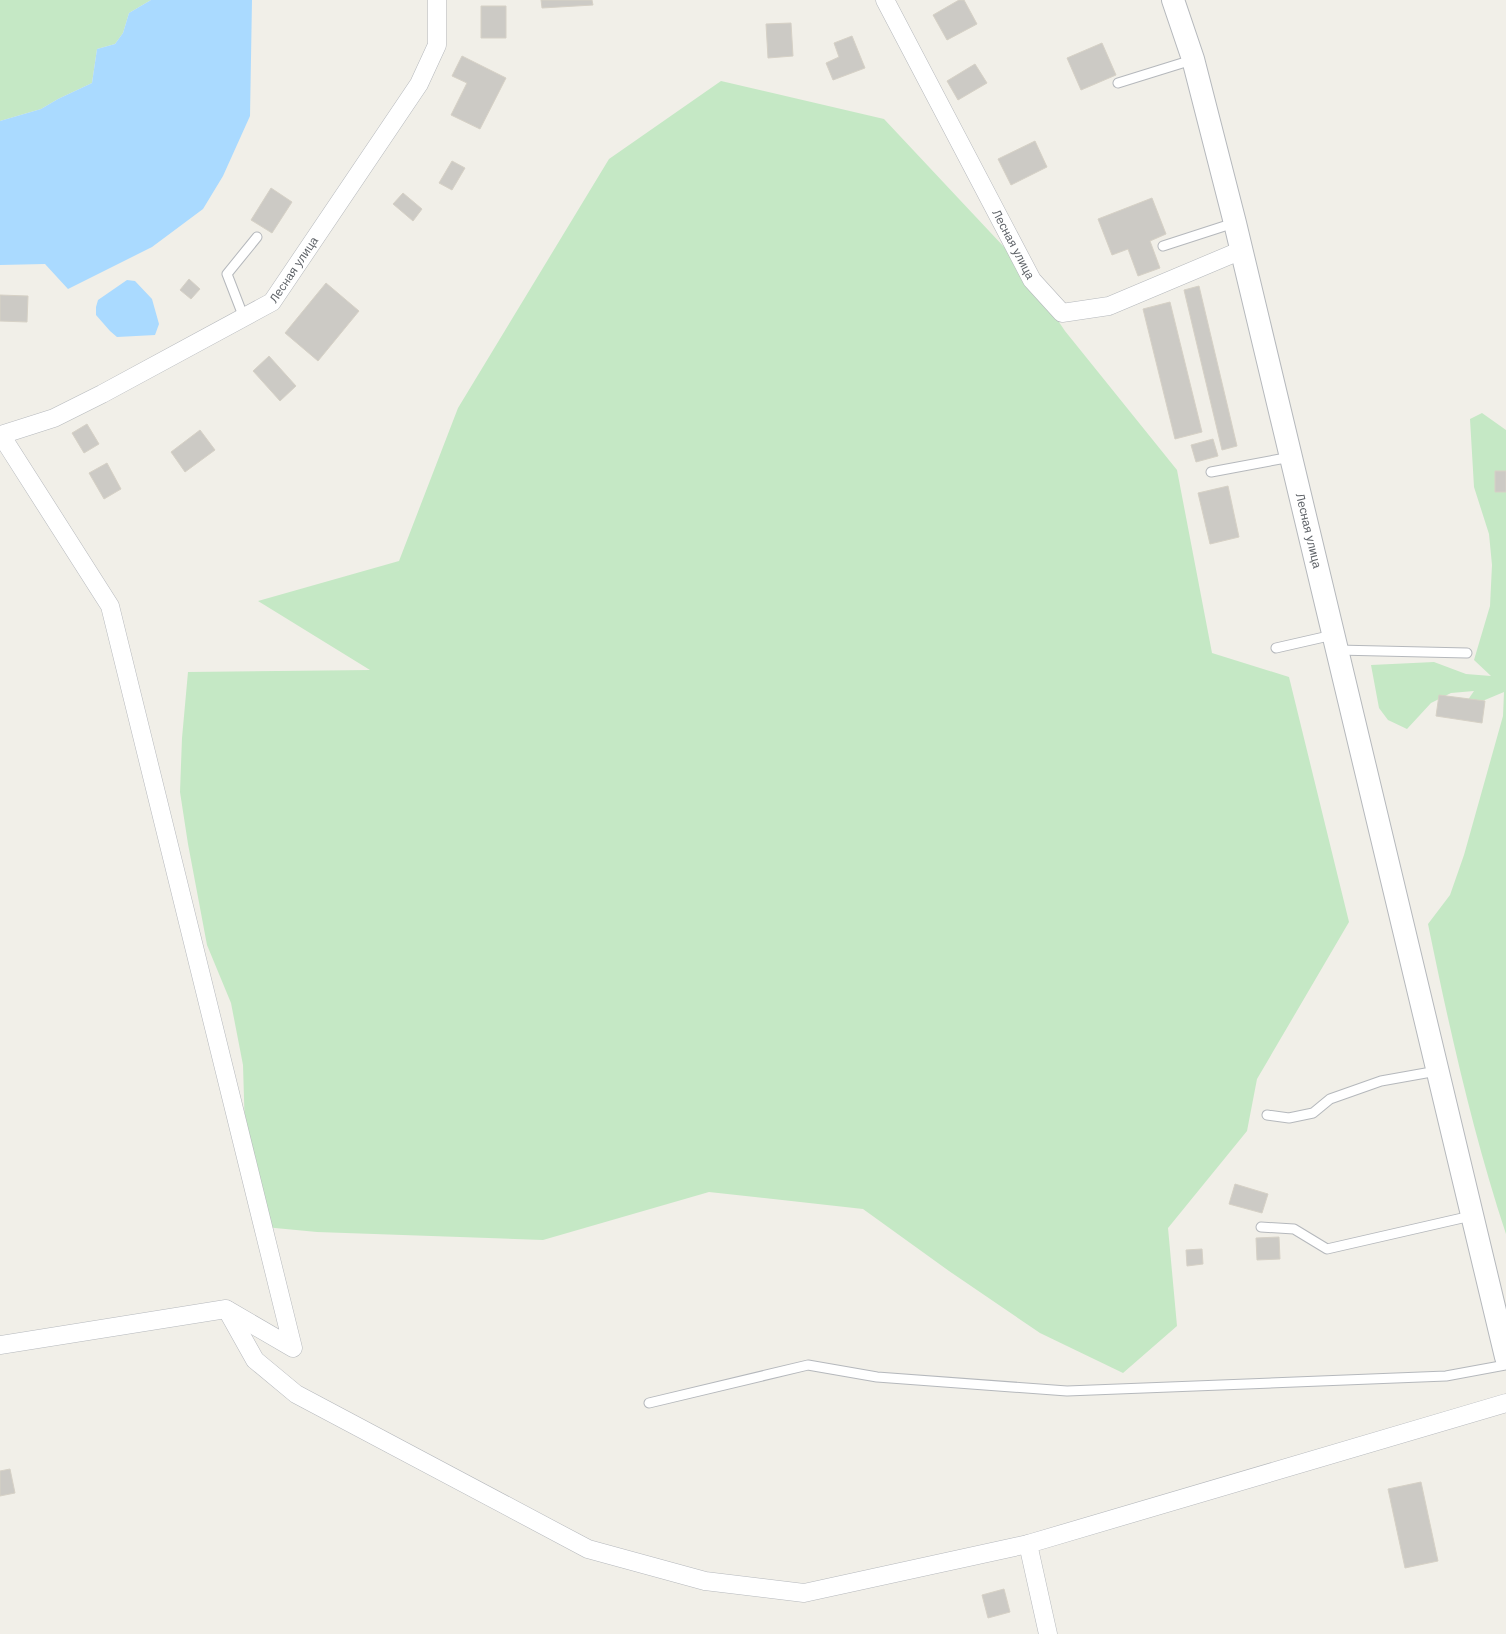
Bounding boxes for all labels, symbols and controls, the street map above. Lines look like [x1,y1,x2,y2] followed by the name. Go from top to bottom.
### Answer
[989,207,1037,282] street label: Лесная улица
[267,234,321,305] street label: Лесная улица
[1293,492,1324,570] street label: Лесная улица

